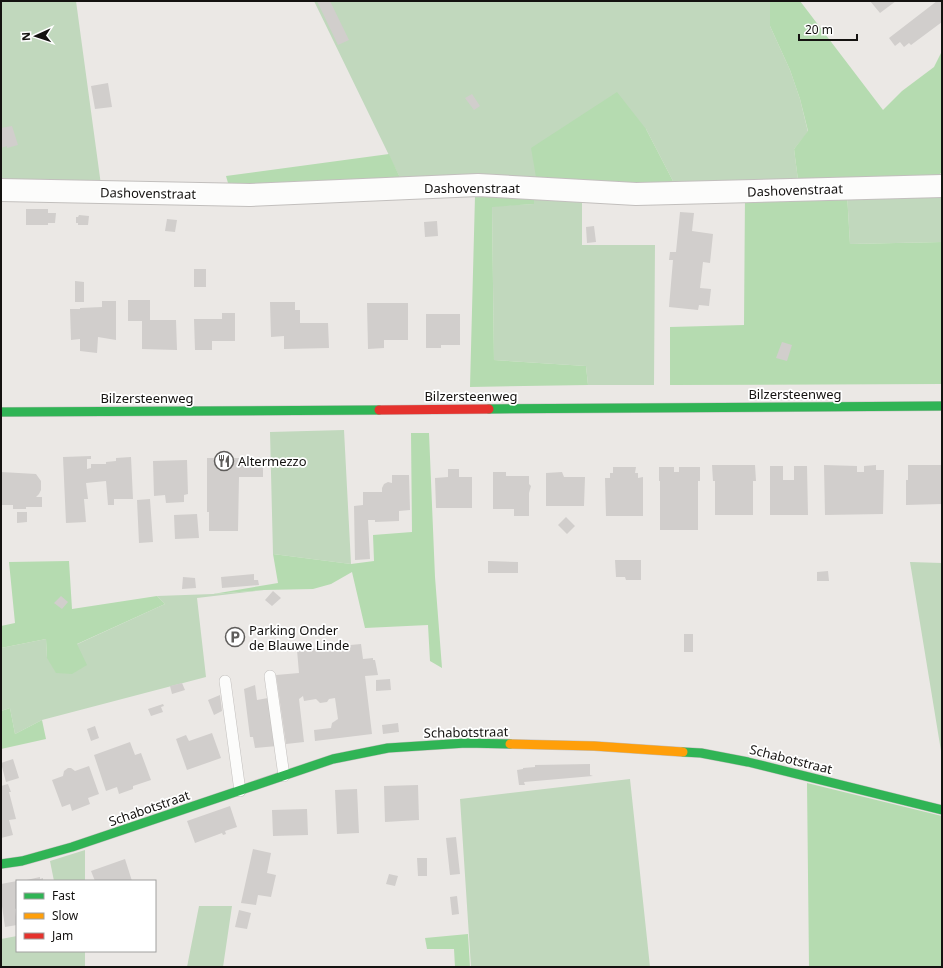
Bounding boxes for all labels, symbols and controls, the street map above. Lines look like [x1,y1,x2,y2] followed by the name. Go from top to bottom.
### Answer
[16,16,56,56] north arrow
[799,16,857,42] scale bar
[805,21,833,38] text: 20 m
[18,32,33,41] text: N
[424,179,520,197] street label: Dashovenstraat
[747,179,844,201] street label: Dashovenstraat
[100,183,196,203] street label: Dashovenstraat
[748,385,842,403] street label: Bilzersteenweg
[424,387,518,405] street label: Bilzersteenweg
[100,389,194,407] street label: Bilzersteenweg
[213,450,235,472] restaurant icon: Altermezzo
[238,452,307,470] place label: Altermezzo
[249,621,349,654] place label: Parking Onder de Blauwe Linde
[224,626,246,648] parking icon: Parking Onder de Blauwe Linde
[424,722,509,742] street label: Schabotstraat
[748,740,834,778] street label: Schabotstraat
[106,786,192,830] street label: Schabotstraat
[16,880,156,952] legend
[52,887,76,904] text: Fast
[52,907,79,924] text: Slow
[51,927,73,944] text: Jam

